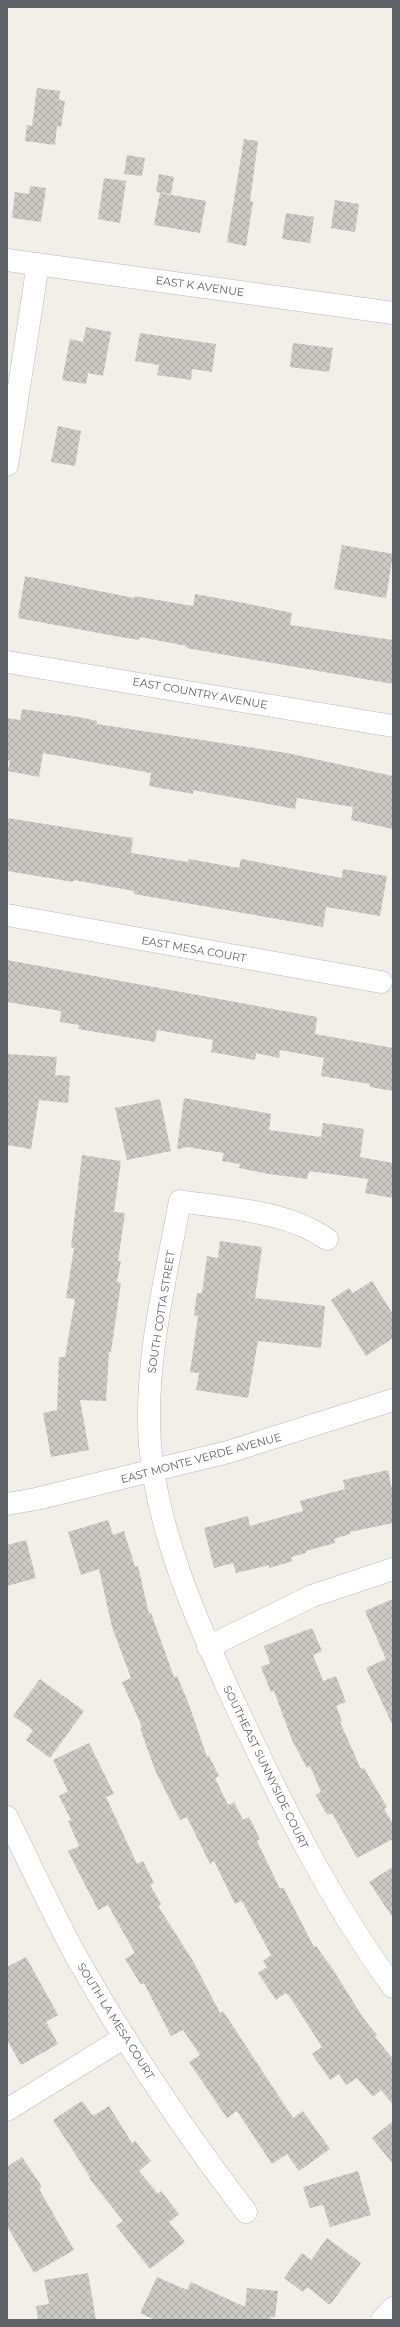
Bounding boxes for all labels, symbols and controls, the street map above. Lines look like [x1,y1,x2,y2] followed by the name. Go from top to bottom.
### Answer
[155,273,245,299] street label: EAST K AVENUE
[131,674,269,712] street label: EAST COUNTRY AVENUE
[141,933,248,965] street label: EAST MESA COURT
[144,1249,178,1374] street label: SOUTH COTTA STREET
[119,1430,283,1486] street label: EAST MONTE VERDE AVENUE
[220,1683,312,1852] street label: SOUTHEAST SUNNYSIDE COURT
[74,1960,158,2082] street label: SOUTH LA MESA COURT

